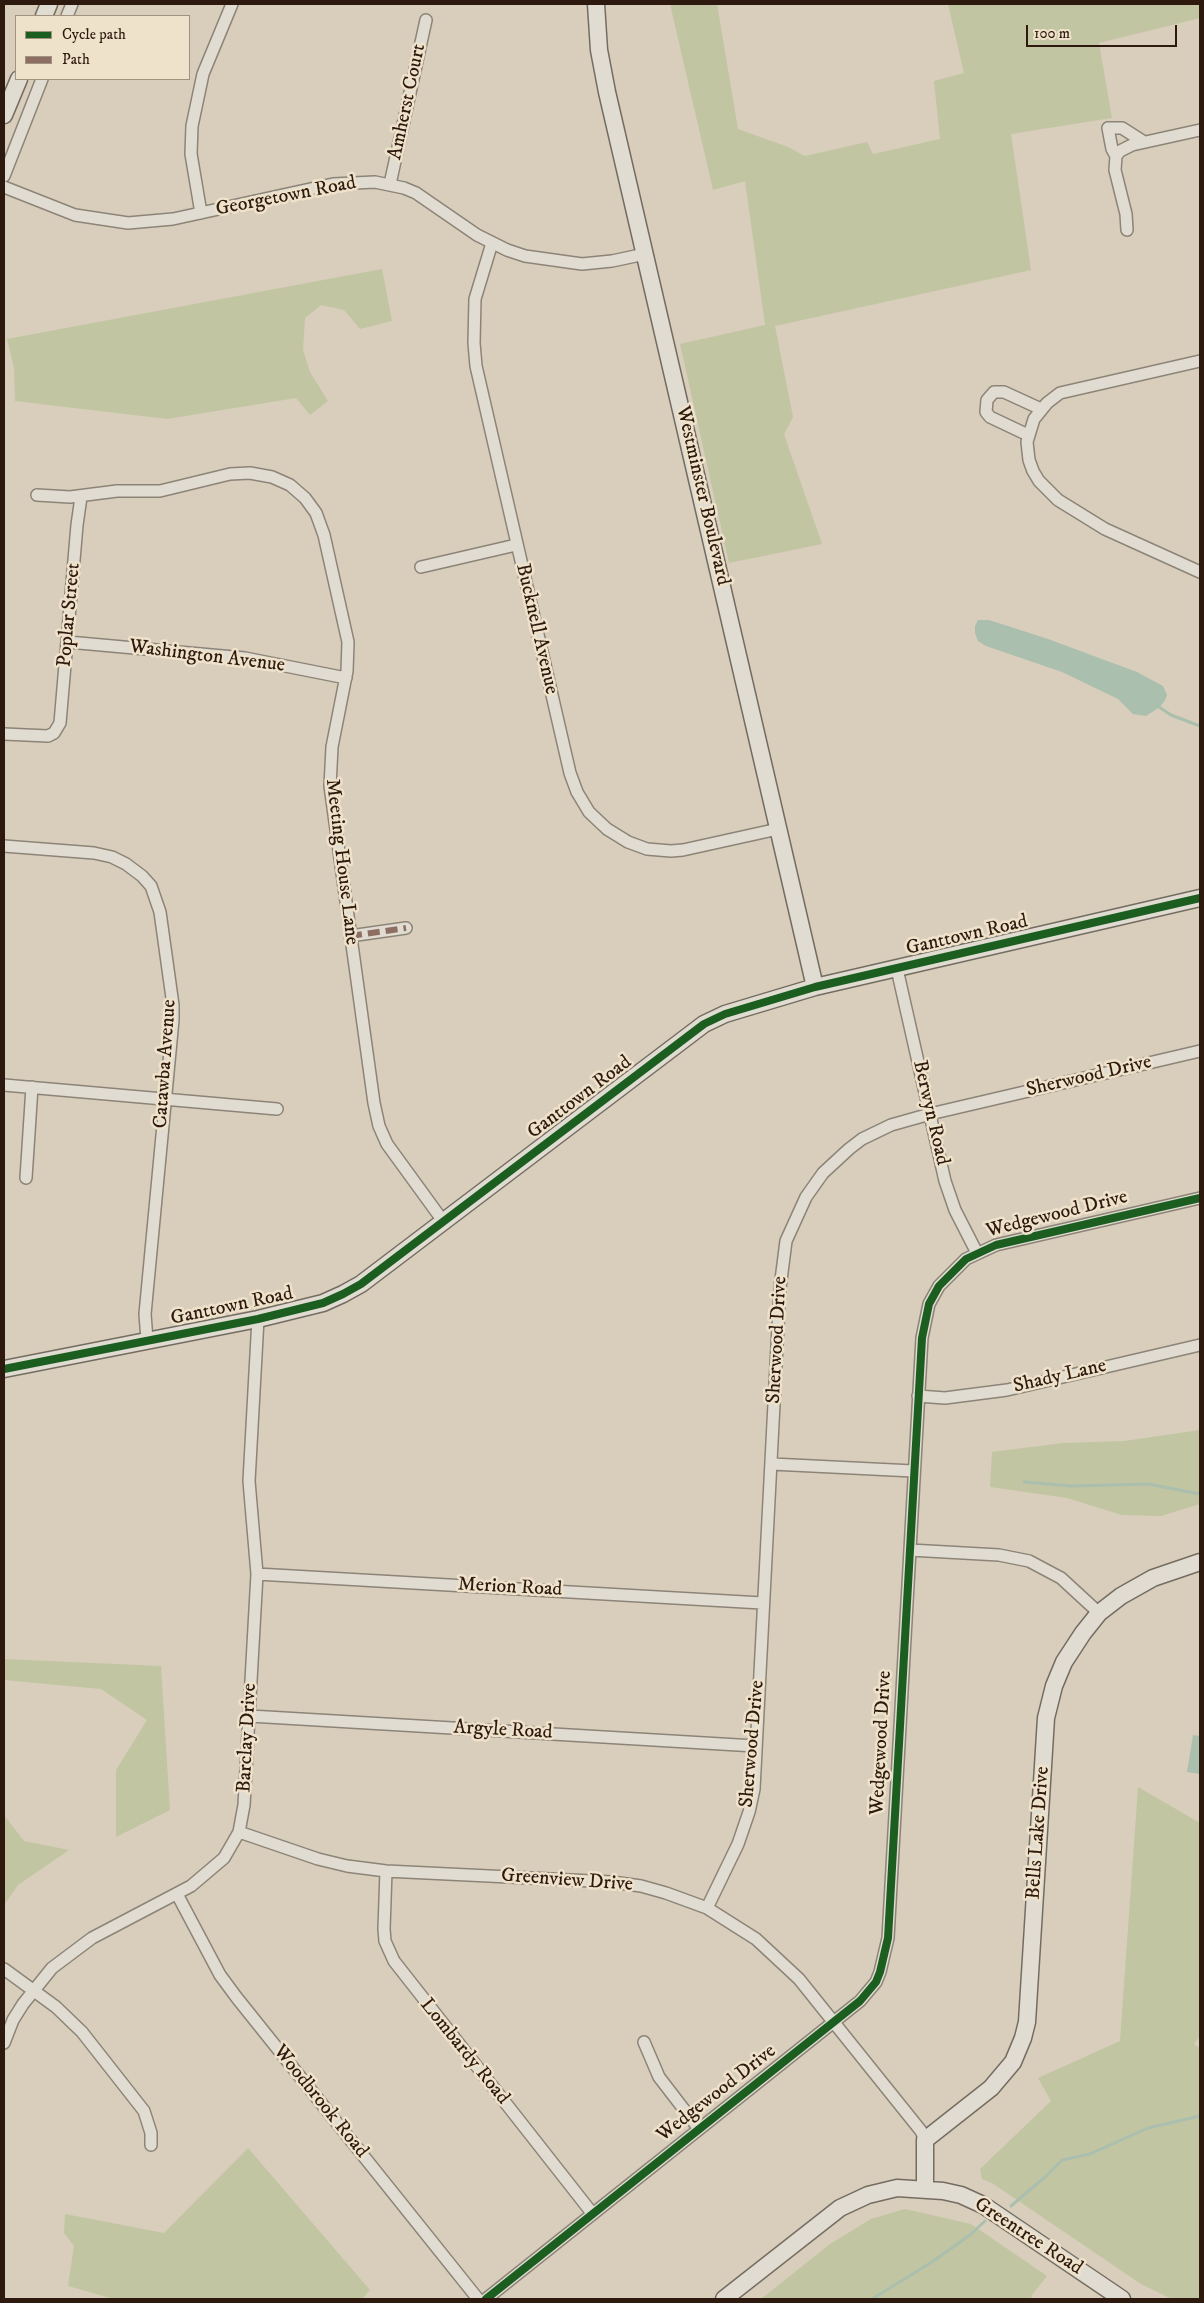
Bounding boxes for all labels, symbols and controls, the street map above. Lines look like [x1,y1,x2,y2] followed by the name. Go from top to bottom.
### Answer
[15,15,190,80] legend
[1029,15,1180,47] scale bar
[1034,24,1070,43] text: 100 m
[62,25,126,44] text: Cycle path
[384,42,432,162] street label: Amherst Court
[62,50,90,69] text: Path
[214,172,358,222] street label: Georgetown Road
[670,404,734,588] street label: Westminster Boulevard
[509,561,563,697] street label: Bucknell Avenue
[53,562,87,668] street label: Poplar Street
[128,636,286,678] street label: Washington Avenue
[319,778,363,946] street label: Meeting House Lane
[904,910,1030,962] street label: Ganttown Road
[150,999,182,1129] street label: Catawba Avenue
[523,1051,637,1145] street label: Ganttown Road
[1024,1051,1154,1103] street label: Sherwood Drive
[906,1058,954,1168] street label: Berwyn Road
[984,1186,1130,1244] street label: Wedgewood Drive
[763,1276,793,1404] street label: Sherwood Drive
[169,1282,295,1332] street label: Ganttown Road
[1011,1355,1109,1399] street label: Shady Lane
[457,1573,563,1603] street label: Merion Road
[866,1670,898,1816] street label: Wedgewood Drive
[735,1679,771,1809] street label: Sherwood Drive
[233,1683,263,1793] street label: Barclay Drive
[453,1716,553,1746] street label: Argyle Road
[1022,1765,1056,1901] street label: Bells Lake Drive
[500,1864,634,1898] street label: Greenview Drive
[414,1994,514,2110] street label: Lombardy Road
[653,2040,781,2148] street label: Wedgewood Drive
[267,2041,373,2163] street label: Woodbrook Road
[969,2193,1087,2281] street label: Greentree Road

